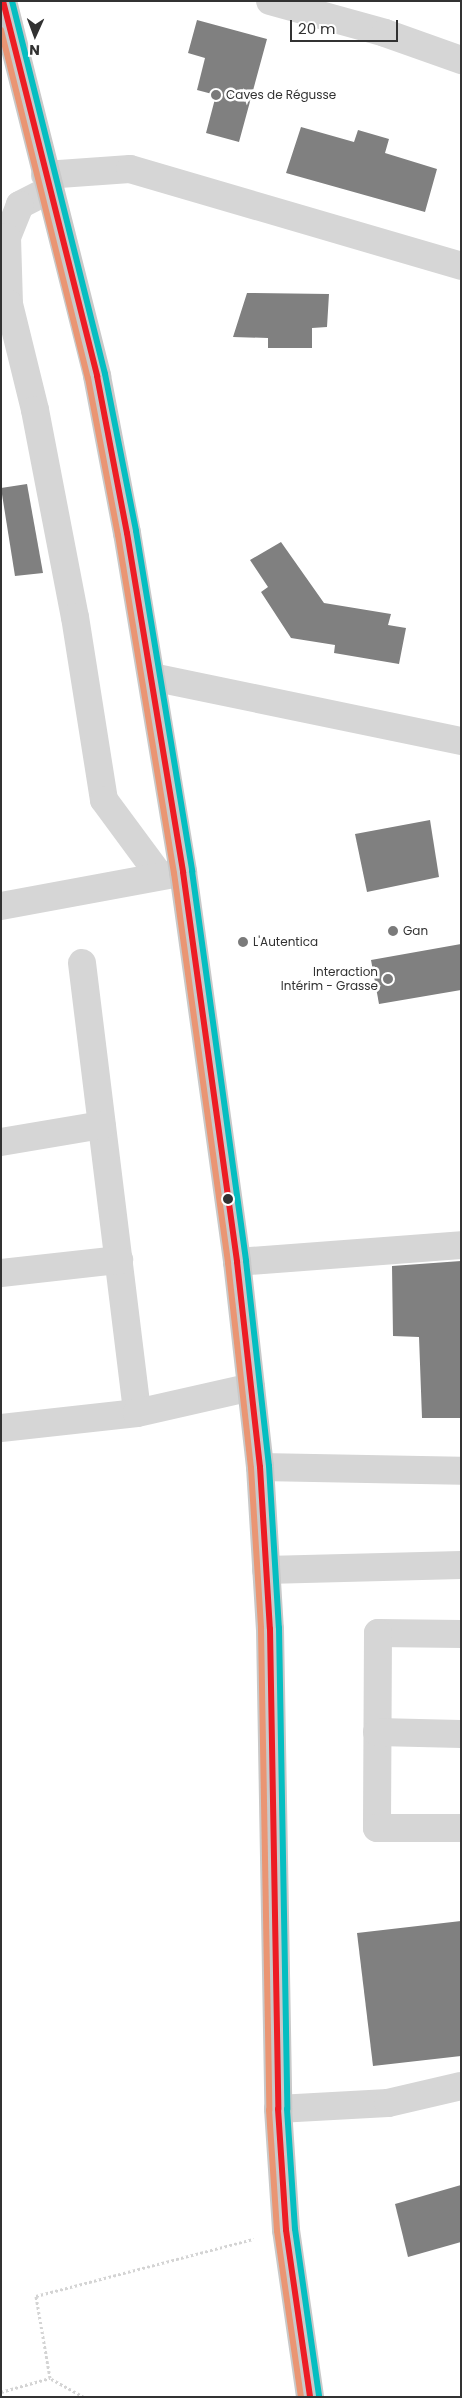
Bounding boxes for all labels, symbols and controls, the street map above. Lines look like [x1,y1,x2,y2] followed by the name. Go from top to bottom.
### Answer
[10,10,60,60] north arrow
[292,10,400,42] scale bar
[298,18,336,39] text: 20 m
[29,40,40,60] text: N
[226,88,336,102] place label: Caves de Régusse
[210,89,222,101] marker: Caves de Régusse
[403,924,428,938] place label: Gan
[387,925,399,937] marker: Gan
[253,935,318,949] place label: L'Autentica
[237,936,249,948] marker: L'Autentica
[281,965,378,993] place label: Interaction Intérim - Grasse
[382,973,394,985] marker: Interaction Intérim - Grasse
[223,1194,233,1204] unlabelled marker

